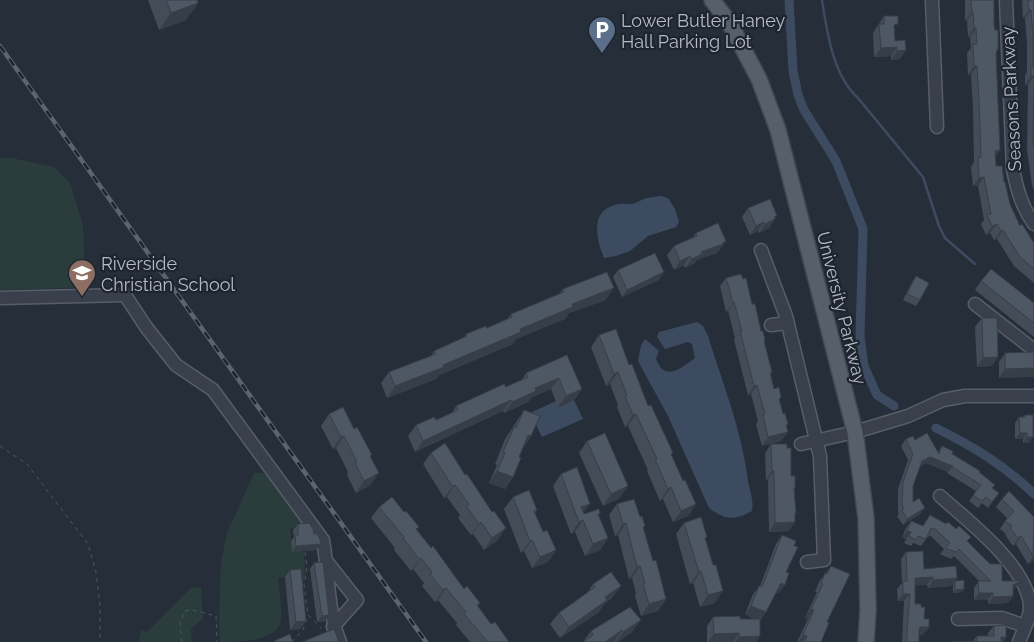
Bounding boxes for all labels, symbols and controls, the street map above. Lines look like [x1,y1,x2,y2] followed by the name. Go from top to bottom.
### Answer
[621,10,785,52] place label: Lower Butler Haney Hall Parking Lot
[587,15,617,54] parking icon: Lower Butler Haney Hall Parking Lot
[997,26,1025,172] street label: Seasons Parkway
[813,229,871,387] street label: University Parkway
[101,253,235,295] place label: Riverside Christian School
[67,258,97,297] school or university icon: Riverside Christian School

